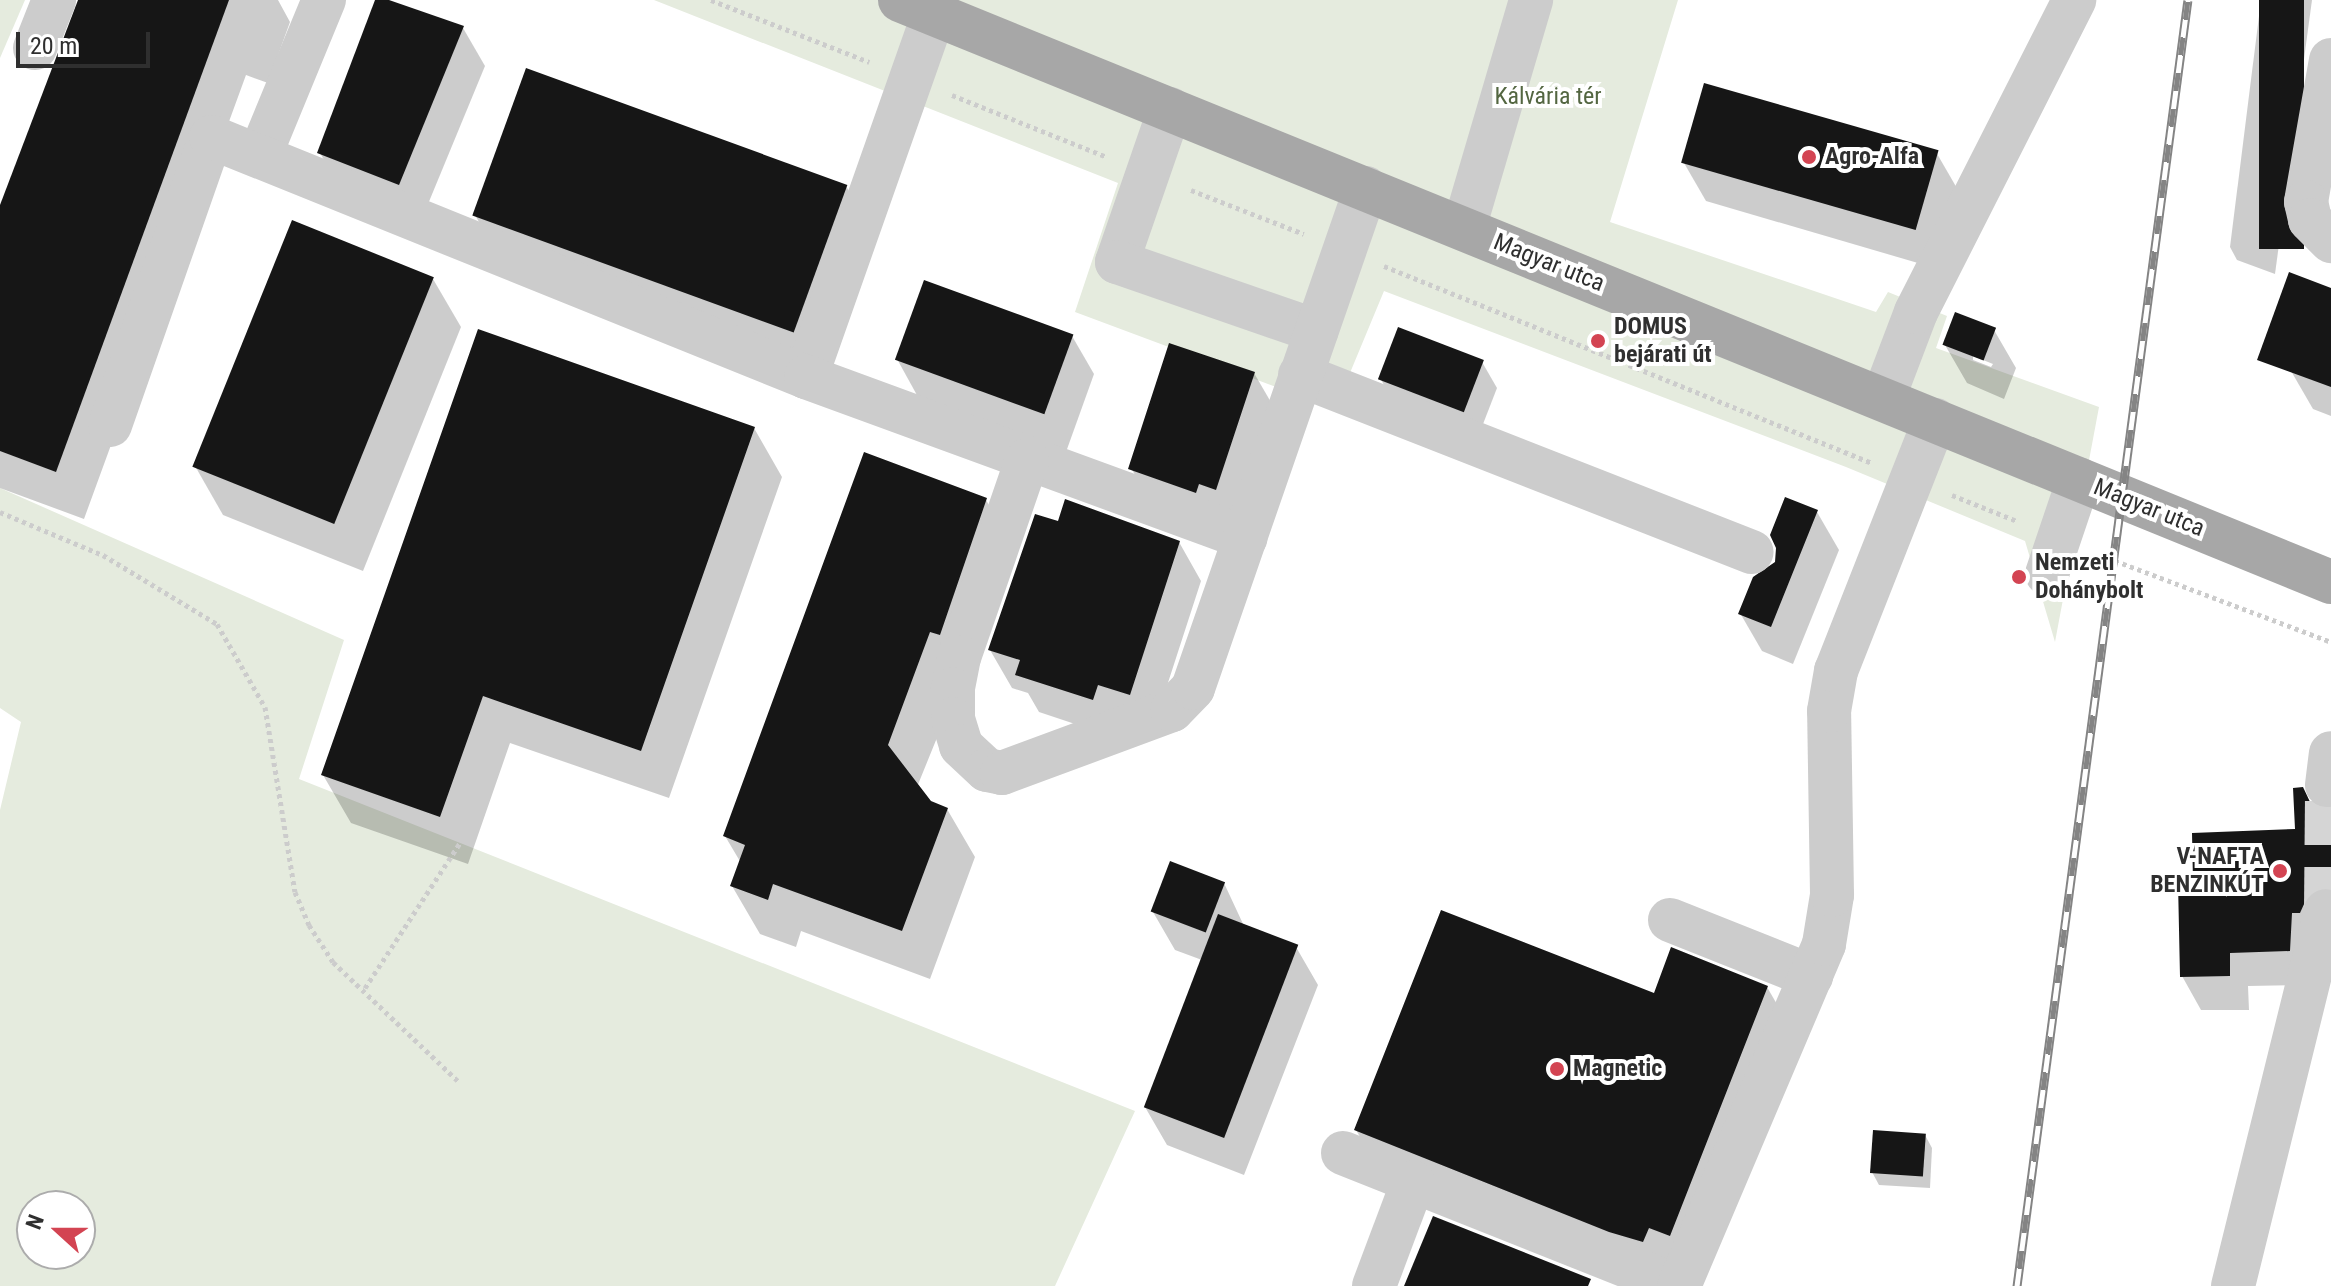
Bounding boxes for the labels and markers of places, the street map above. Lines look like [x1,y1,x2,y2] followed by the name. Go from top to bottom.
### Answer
[1825,143,1919,171] place label: Agro-Alfa
[1800,148,1818,166] marker: Agro-Alfa
[1614,313,1712,369] place label: DOMUS bejárati út
[1589,332,1607,350] marker: DOMUS bejárati út
[2035,549,2143,605] place label: Nemzeti Dohánybolt
[2010,568,2028,586] marker: Nemzeti Dohánybolt
[2150,843,2264,899] place label: V-NAFTA BENZINKÚT
[2271,862,2289,880] marker: V-NAFTA BENZINKÚT
[1573,1055,1662,1083] place label: Magnetic
[1548,1060,1566,1078] marker: Magnetic

